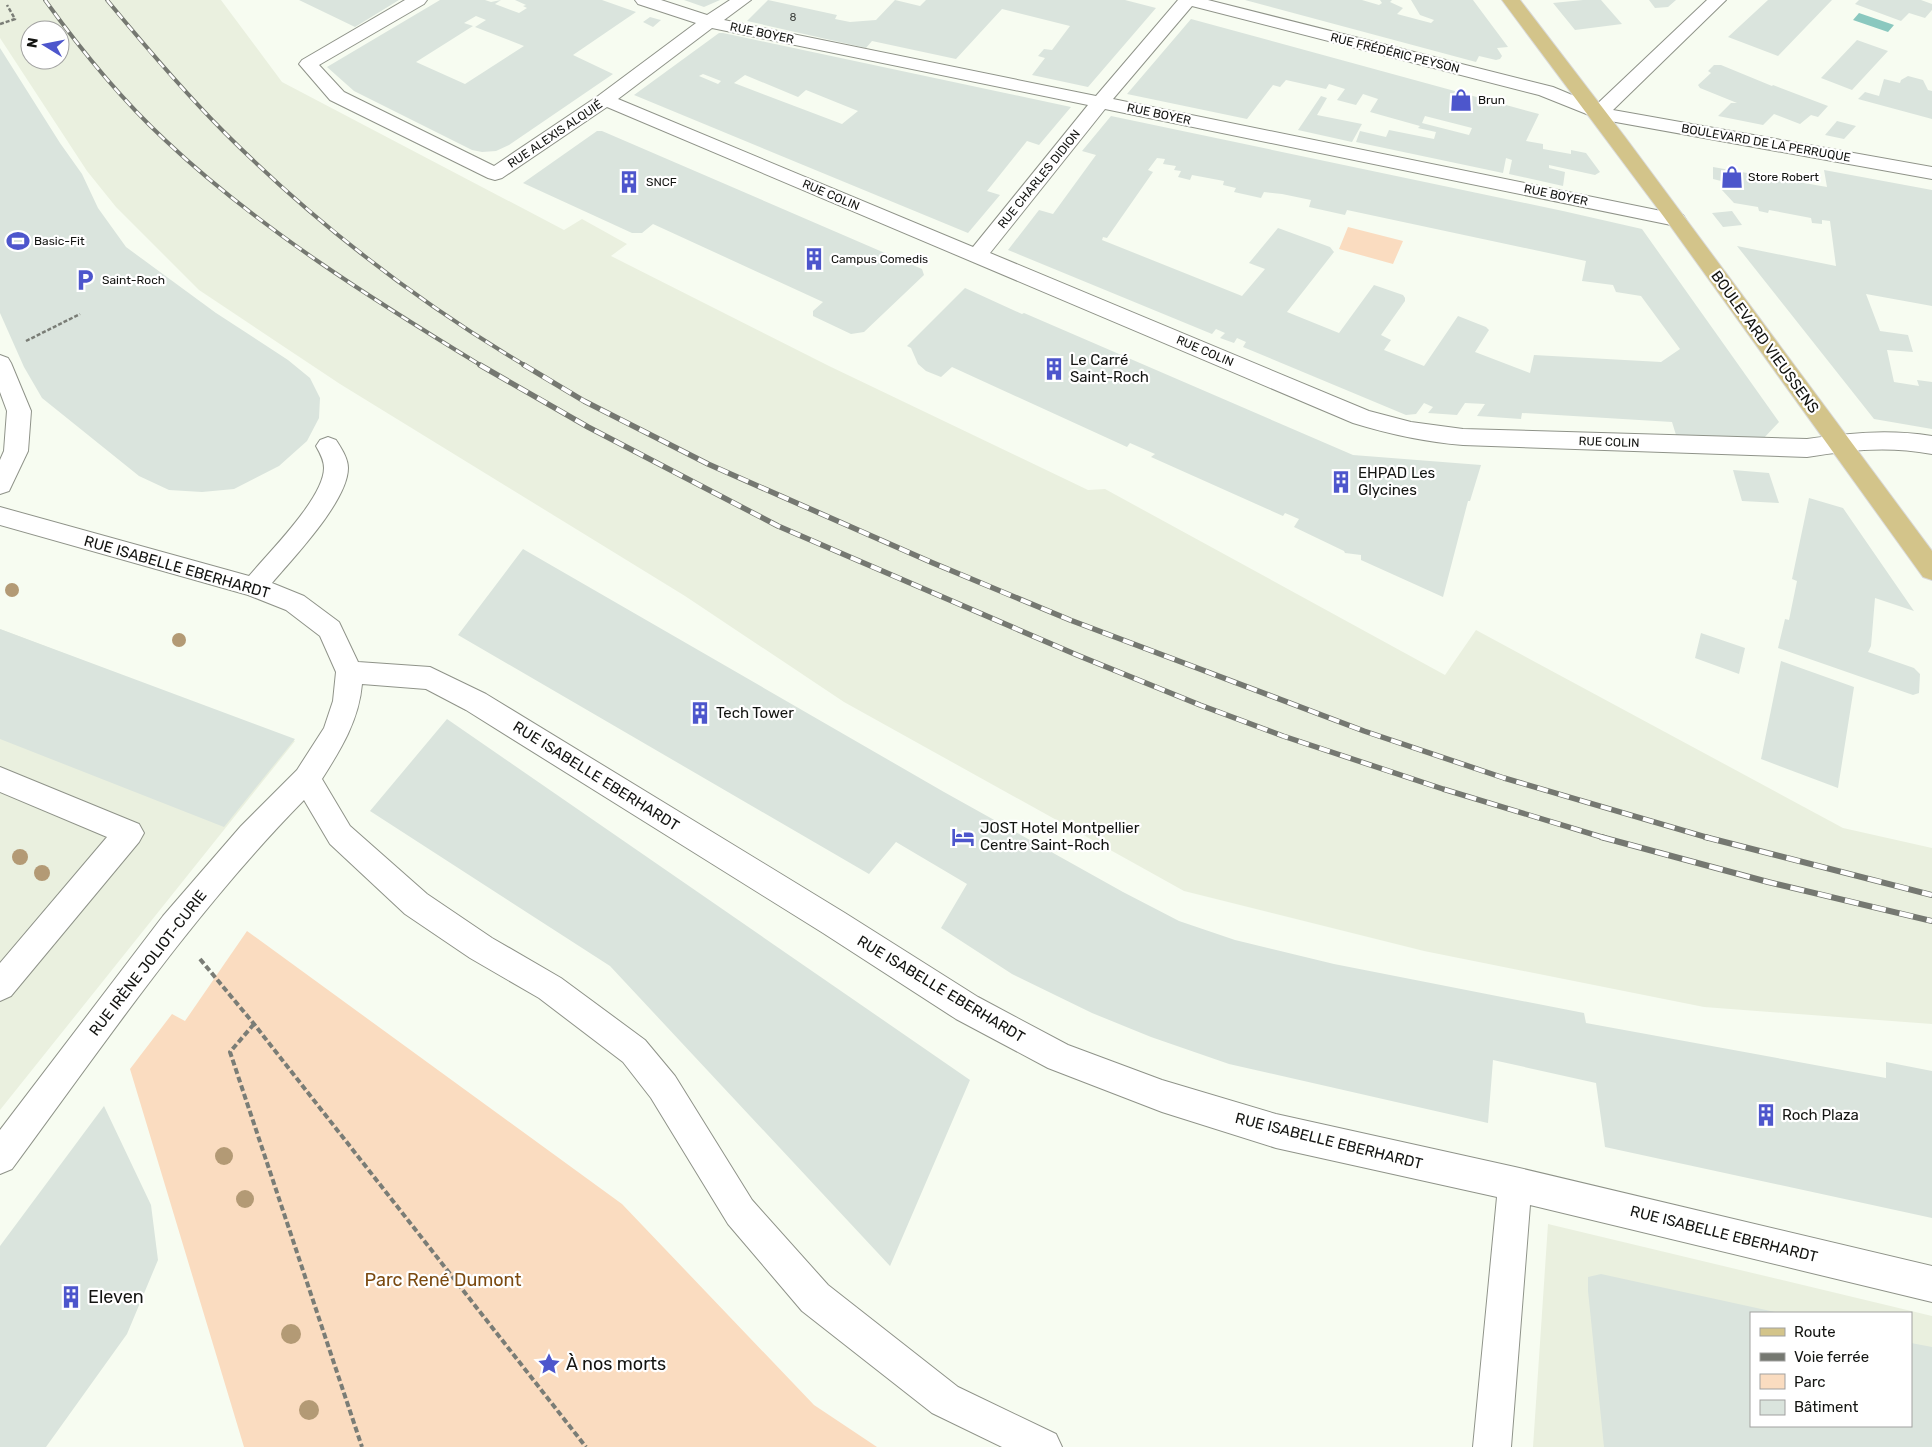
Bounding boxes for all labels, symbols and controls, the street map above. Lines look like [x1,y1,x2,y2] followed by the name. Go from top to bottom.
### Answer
[790,11,797,24] house number: 8
[729,19,795,47] street label: RUE BOYER
[20,20,70,70] north arrow
[1329,30,1461,76] street label: RUE FRÉDÉRIC PEYSON
[23,36,42,49] text: N
[1448,87,1474,113] shop icon: Brun
[1478,93,1505,107] place label: Brun
[505,97,605,171] street label: RUE ALEXIS ALQUIÉ
[1126,100,1192,128] street label: RUE BOYER
[1680,121,1852,165] street label: BOULEVARD DE LA PERRUQUE
[995,127,1083,231] street label: RUE CHARLES DIDION
[1719,164,1745,190] shop icon: Store Robert
[616,169,642,195] building icon: SNCF
[1748,170,1819,184] place label: Store Robert
[646,175,677,189] place label: SNCF
[800,177,862,213] street label: RUE COLIN
[1523,181,1589,209] street label: RUE BOYER
[5,228,31,254] sports icon: Basic-Fit
[34,234,85,248] place label: Basic-Fit
[801,246,827,272] building icon: Campus Comedis
[831,252,928,266] place label: Campus Comedis
[72,267,98,293] parking icon: Saint-Roch
[1707,267,1823,417] street label: BOULEVARD VIEUSSENS
[102,273,165,287] place label: Saint-Roch
[1174,333,1236,369] street label: RUE COLIN
[1070,351,1149,386] place label: Le Carré Saint-Roch
[1041,356,1067,382] building icon: Le Carré Saint-Roch
[1578,434,1640,450] street label: RUE COLIN
[1358,464,1436,499] place label: EHPAD Les Glycines
[1328,469,1354,495] building icon: EHPAD Les Glycines
[82,532,272,602] street label: RUE ISABELLE EBERHARDT
[687,700,713,726] building icon: Tech Tower
[716,704,794,722] place label: Tech Tower
[510,717,683,835] street label: RUE ISABELLE EBERHARDT
[980,819,1140,854] place label: JOST Hotel Montpellier Centre Saint-Roch
[950,824,976,850] hotel icon: JOST Hotel Montpellier Centre Saint-Roch
[86,887,210,1039] street label: RUE IRÈNE JOLIOT-CURIE
[854,932,1028,1046] street label: RUE ISABELLE EBERHARDT
[1753,1102,1779,1128] building icon: Roch Plaza
[1782,1106,1859,1124] place label: Roch Plaza
[1233,1109,1425,1173] street label: RUE ISABELLE EBERHARDT
[1628,1202,1820,1266] street label: RUE ISABELLE EBERHARDT
[365,1269,521,1291] park label: Parc René Dumont
[58,1284,84,1310] building icon: Eleven
[88,1286,144,1308] place label: Eleven
[1750,1312,1912,1427] legend
[1794,1323,1836,1341] text: Route
[1794,1348,1869,1366] text: Voie ferrée
[536,1351,562,1377] place icon: À nos morts
[566,1353,666,1375] place label: À nos morts
[1794,1373,1826,1391] text: Parc
[1794,1398,1858,1416] text: Bâtiment

